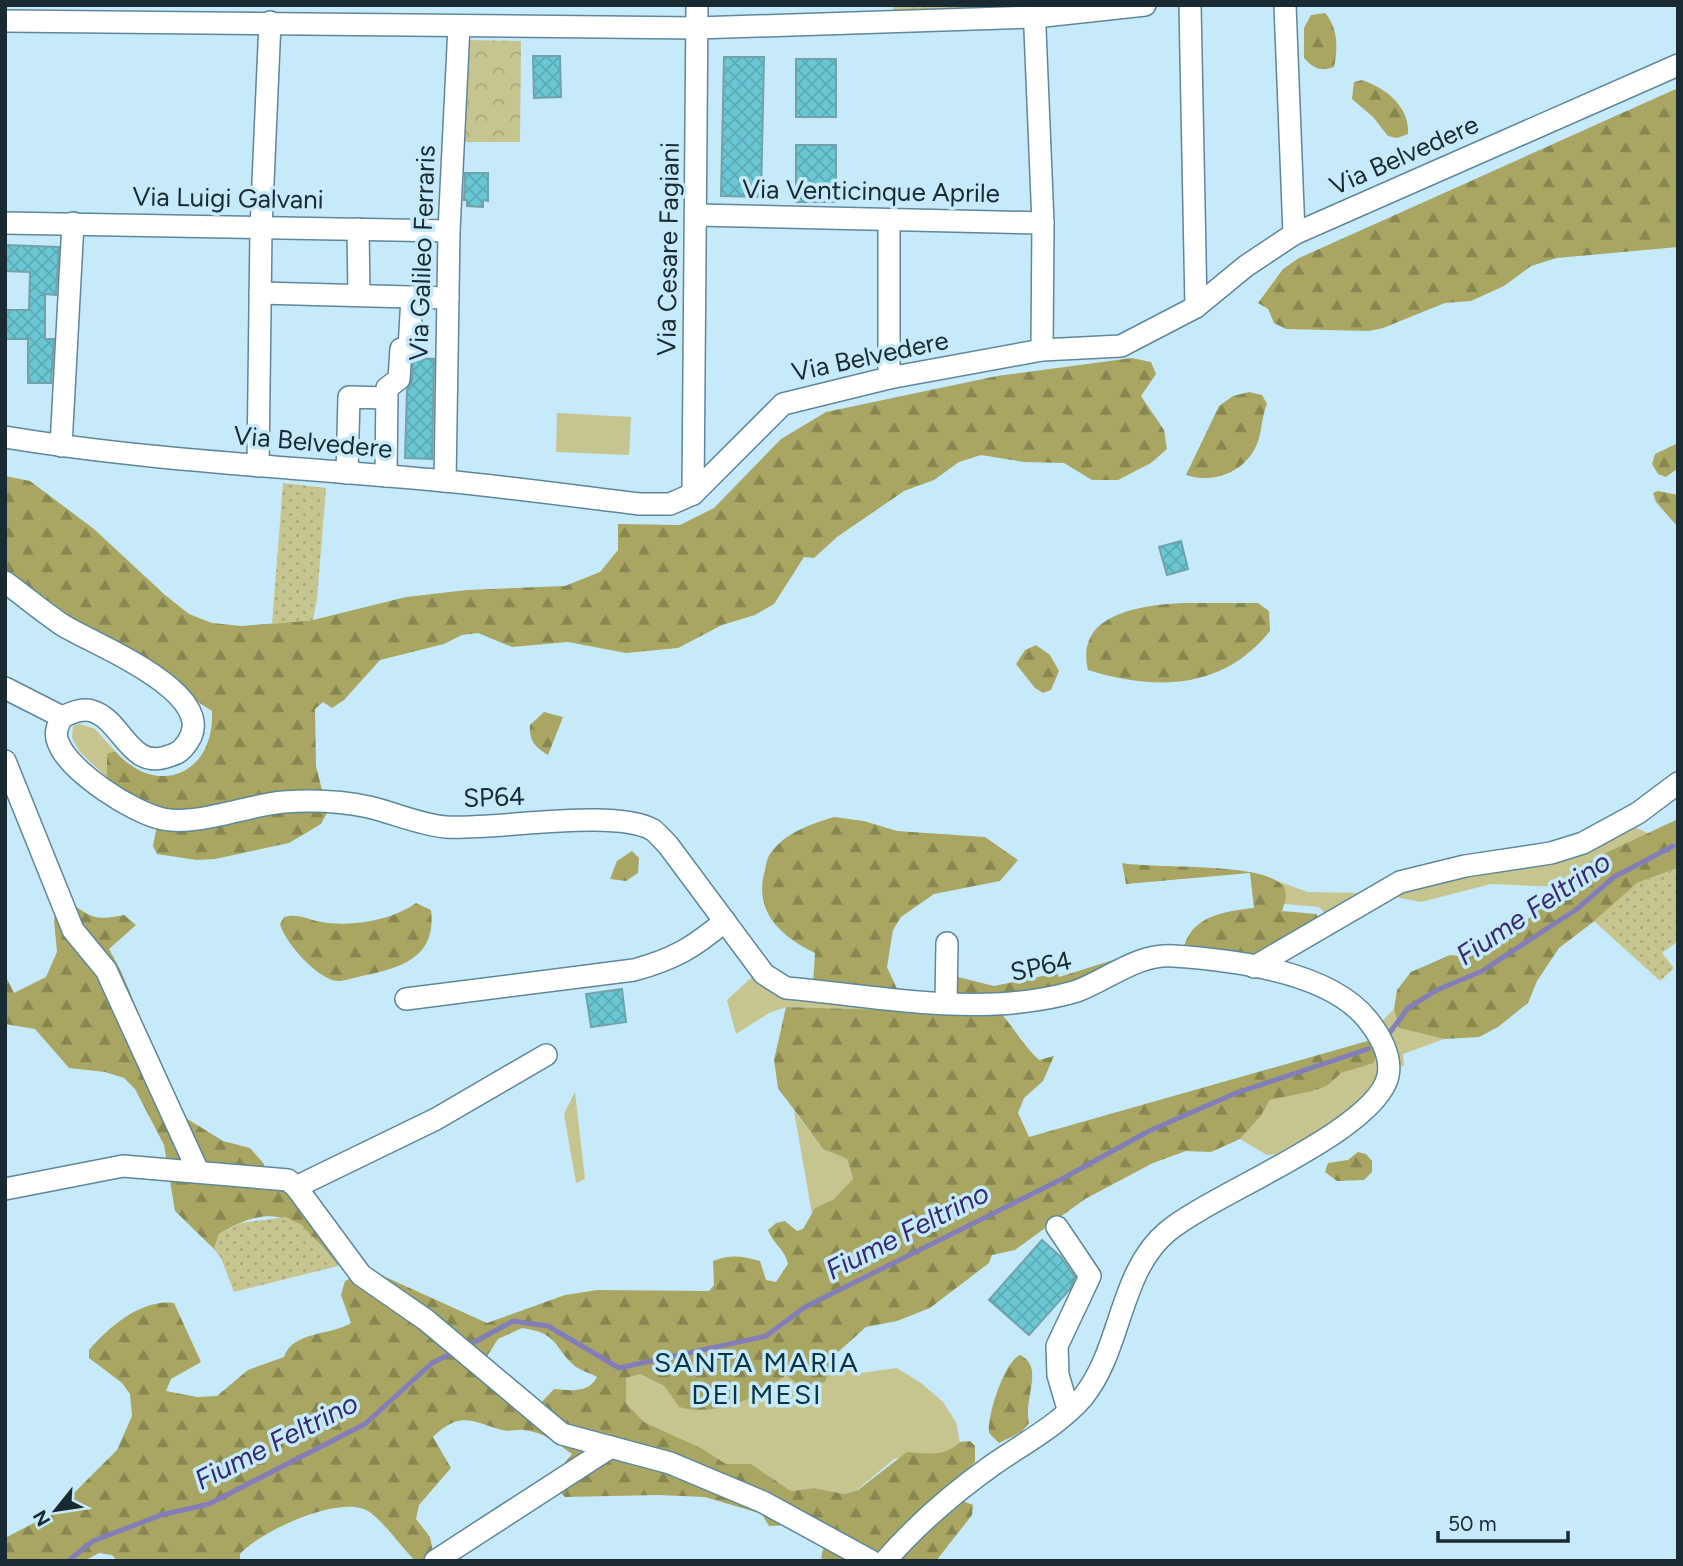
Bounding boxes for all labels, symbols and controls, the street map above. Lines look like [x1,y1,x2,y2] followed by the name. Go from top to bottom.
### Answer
[1325,108,1483,202] street label: Via Belvedere
[650,142,686,356] street label: Via Cesare Fagiani
[402,145,442,361] street label: Via Galileo Ferraris
[742,173,1000,209] street label: Via Venticinque Aprile
[132,180,324,216] street label: Via Luigi Galvani
[789,324,951,388] street label: Via Belvedere
[232,419,394,465] street label: Via Belvedere
[463,780,525,814] street label: SP64
[1449,844,1617,972] water label: Fiume Feltrino
[1007,944,1075,988] street label: SP64
[820,1175,994,1287] water label: Fiume Feltrino
[654,1345,860,1411] district label: SANTA MARIA DEI MESI
[189,1385,363,1497] water label: Fiume Feltrino
[21,1475,91,1545] north arrow
[1438,1500,1568,1544] scale bar
[28,1506,55,1530] text: N
[1448,1511,1497,1536] text: 50 m

